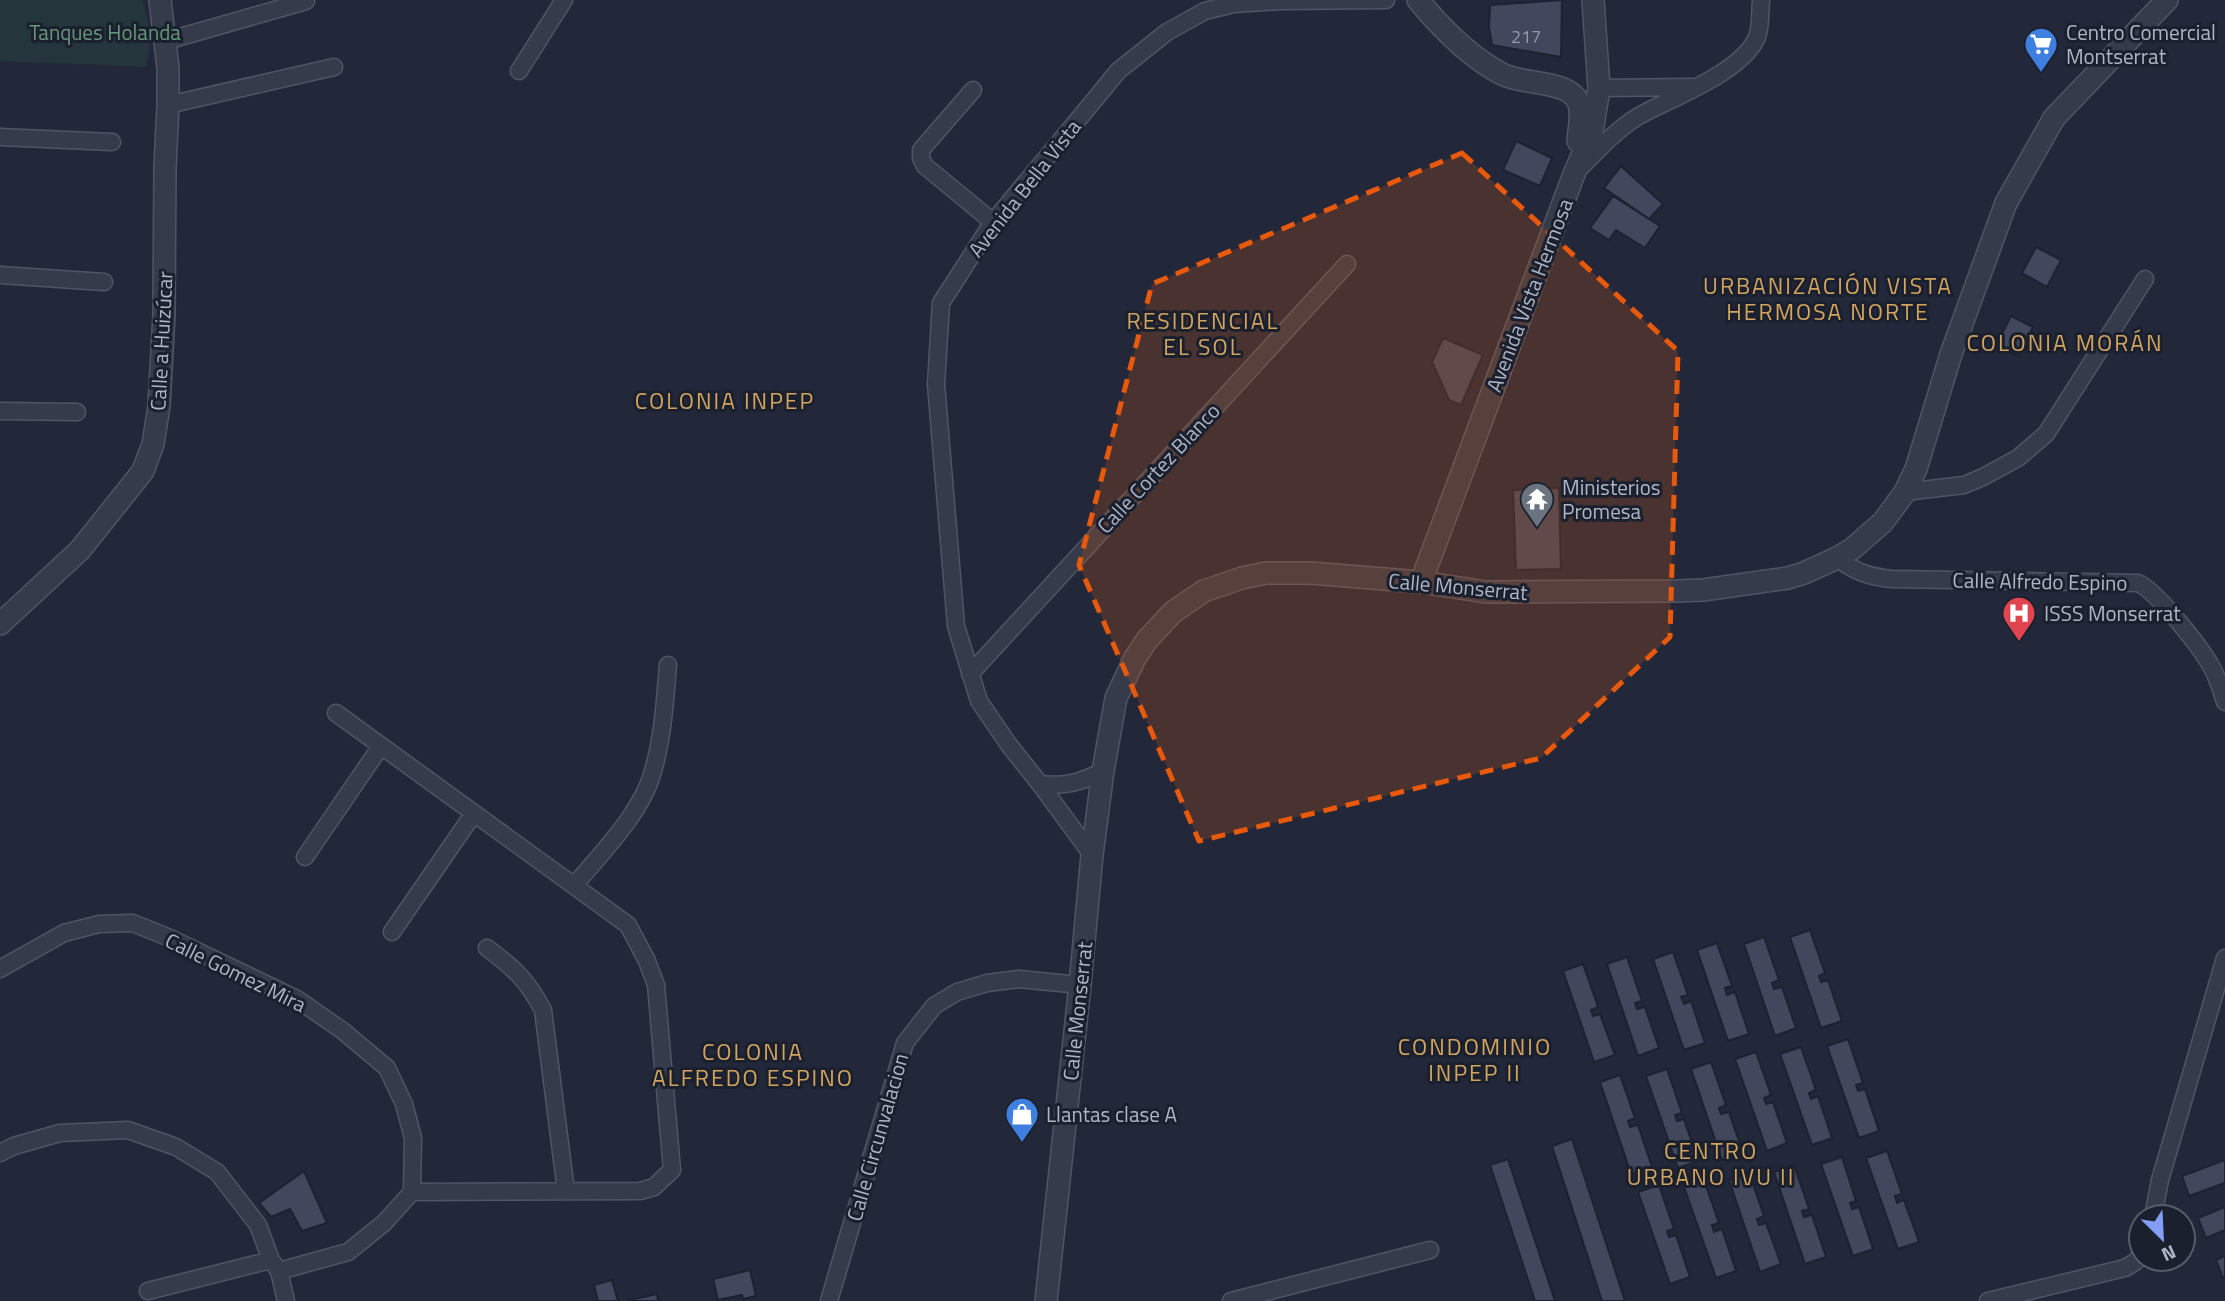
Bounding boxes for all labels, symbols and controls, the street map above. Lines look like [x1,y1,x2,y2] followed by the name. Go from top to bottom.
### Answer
[29,16,181,48] park label: Tanques Holanda
[2066,16,2216,72] place label: Centro Comercial Montserrat
[1511,23,1541,50] house number: 217
[2022,25,2060,74] supermarket icon: Centro Comercial Montserrat
[960,112,1089,264] street label: Avenida Bella Vista
[1477,193,1581,396] street label: Avenida Vista Hermosa
[1703,268,1953,329] district label: URBANIZACIÓN VISTA HERMOSA NORTE
[141,270,181,412] street label: Calle a Huizúcar
[1127,303,1279,364] district label: RESIDENCIAL EL SOL
[1967,325,2163,360] district label: COLONIA MORÁN
[635,383,815,418] district label: COLONIA INPEP
[1089,396,1227,540] street label: Calle Cortez Blanco
[1562,471,1661,527] place label: Ministerios Promesa
[1518,480,1556,529] temple icon: Ministerios Promesa
[1952,563,2128,599] street label: Calle Alfredo Espino
[1387,564,1530,608] street label: Calle Monserrat
[2000,594,2038,643] hospital icon: ISSS Monserrat
[2044,597,2181,629] place label: ISSS Monserrat
[160,924,312,1020] street label: Calle Gomez Mira
[1054,939,1100,1082] street label: Calle Monserrat
[1398,1029,1552,1090] district label: CONDOMINIO INPEP II
[652,1034,854,1095] district label: COLONIA ALFREDO ESPINO
[838,1049,916,1225] street label: Calle Circunvalacion
[1003,1095,1041,1144] shop icon: Llantas clase A
[1046,1098,1177,1130] place label: Llantas clase A
[1627,1133,1795,1194] district label: CENTRO URBANO IVU II
[2127,1203,2197,1273] north arrow
[2157,1238,2181,1270] text: N

